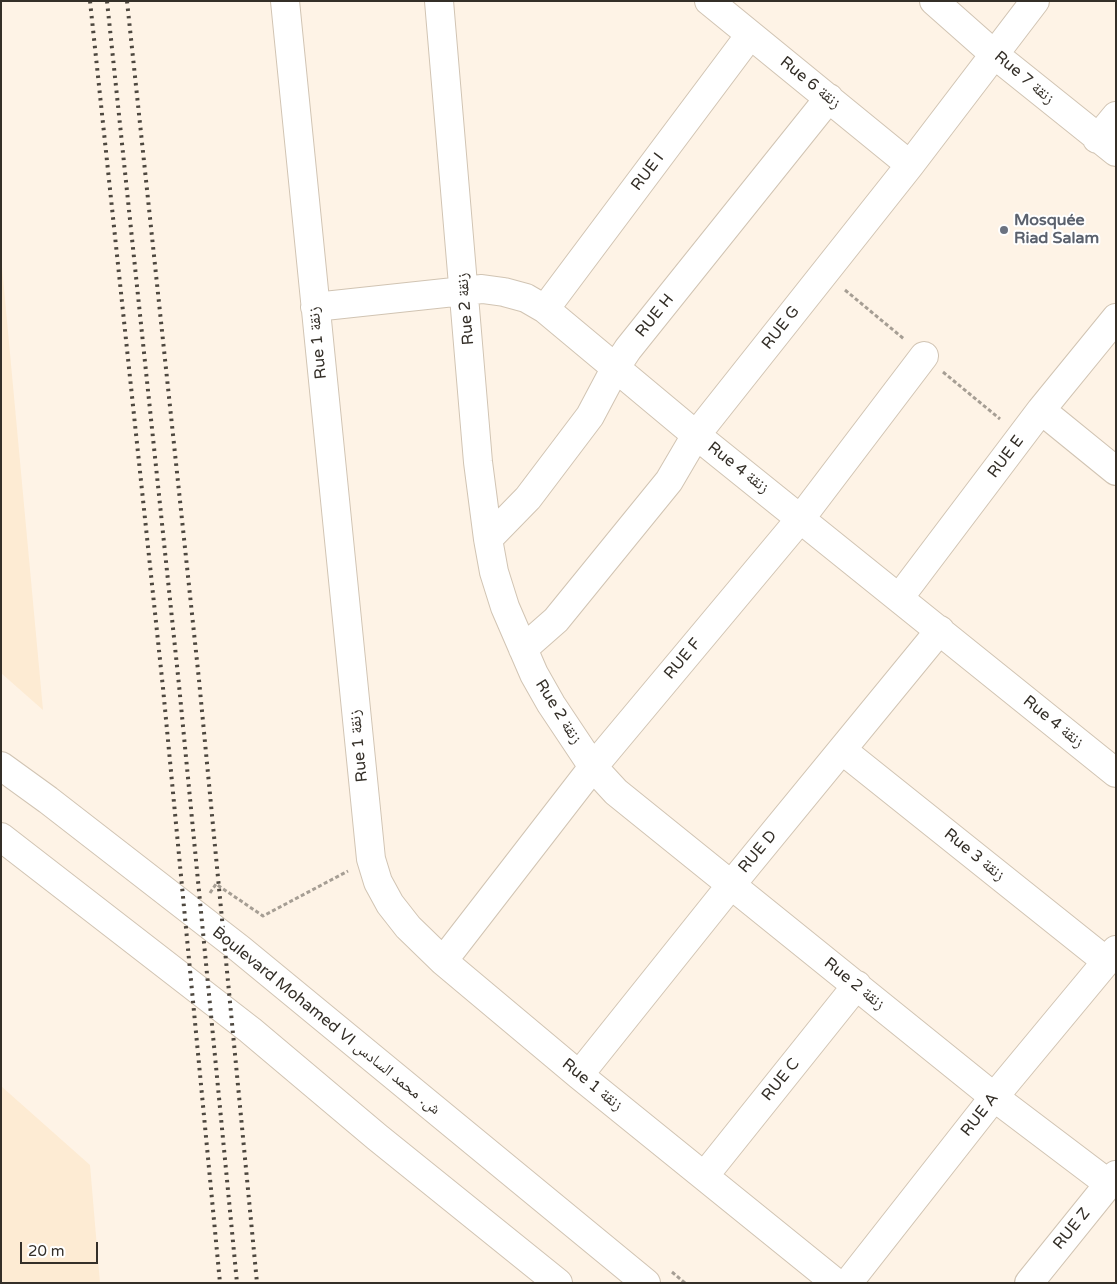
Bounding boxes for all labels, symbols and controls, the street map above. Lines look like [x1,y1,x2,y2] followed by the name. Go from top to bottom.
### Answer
[990,47,1058,109] street label: Rue 7 زنقة
[776,53,844,113] street label: Rue 6 زنقة
[628,149,668,195] street label: RUE I
[1014,211,1099,249] place label: Mosquée Riad Salam
[998,224,1010,236] marker: Mosquée Riad Salam
[453,272,479,346] street label: Rue 2 زنقة
[632,291,678,341] street label: RUE H
[758,302,804,354] street label: RUE G
[305,306,331,380] street label: Rue 1 زنقة
[984,432,1028,482] street label: RUE E
[704,438,772,498] street label: Rue 4 زنقة
[660,635,706,683] street label: RUE F
[531,676,585,748] street label: Rue 2 زنقة
[1019,692,1087,752] street label: Rue 4 زنقة
[346,709,372,783] street label: Rue 1 زنقة
[940,825,1008,885] street label: Rue 3 زنقة
[735,827,781,877] street label: RUE D
[208,923,444,1119] street label: Boulevard Mohamed VI ش. محمد السادس
[820,954,888,1014] street label: Rue 2 زنقة
[558,1055,626,1115] street label: Rue 1 زنقة
[758,1055,804,1105] street label: RUE C
[957,1089,1003,1141] street label: RUE A
[1049,1204,1095,1254] street label: RUE Z
[22,1232,100,1264] scale bar
[28,1242,65,1260] text: 20 m

